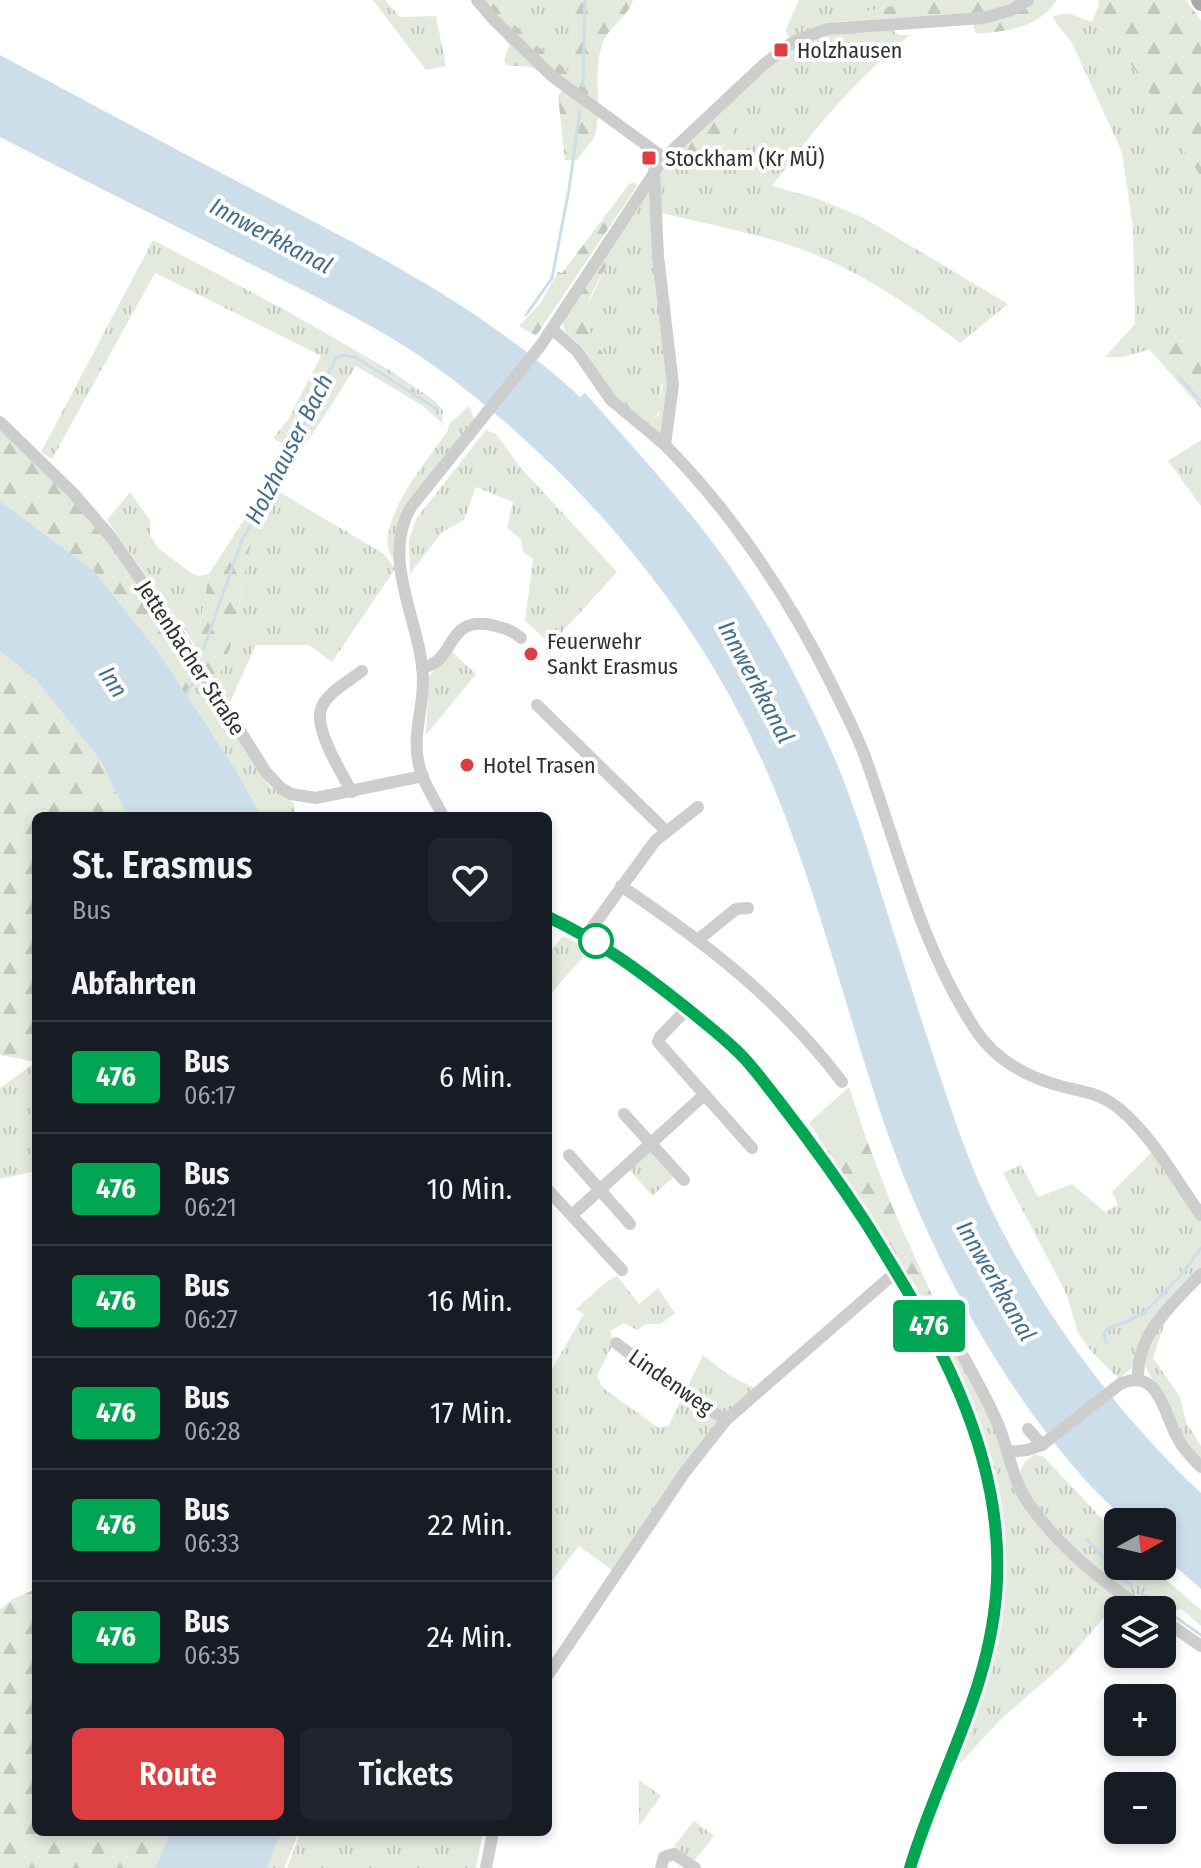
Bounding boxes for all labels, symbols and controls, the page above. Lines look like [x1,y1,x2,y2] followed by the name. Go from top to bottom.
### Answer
[797,37,902,64] place label: Holzhausen
[772,41,790,59] marker: Holzhausen
[665,145,825,172] place label: Stockham (Kr MÜ)
[640,149,658,167] marker: Stockham (Kr MÜ)
[205,192,337,280] water label: Innwerkkanal
[239,369,339,529] water label: Holzhauser Bach
[131,576,251,740] street label: Jettenbacher Straße
[712,616,800,748] water label: Innwerkkanal
[547,628,678,680] place label: Feuerwehr Sankt Erasmus
[522,645,540,663] marker: Feuerwehr Sankt Erasmus
[93,661,133,703] water label: Inn
[483,752,596,779] place label: Hotel Trasen
[458,756,476,774] marker: Hotel Trasen
[428,838,512,922] button: heart
[72,842,253,888] text: St. Erasmus
[72,895,111,926] text: Bus
[579,924,613,958] unlabelled marker
[72,966,196,1002] text: Abfahrten
[184,1044,229,1080] text: Bus
[439,1059,512,1095] text: 6 Min.
[96,1060,136,1093] text: 476
[184,1080,236,1111] text: 06:17
[184,1156,229,1192] text: Bus
[427,1171,512,1207] text: 10 Min.
[96,1172,136,1205] text: 476
[184,1192,237,1223] text: 06:21
[950,1216,1042,1346] water label: Innwerkkanal
[184,1268,229,1304] text: Bus
[427,1283,512,1319] text: 16 Min.
[96,1284,136,1317] text: 476
[883,1300,975,1352] line badge: 476
[184,1304,238,1335] text: 06:27
[909,1309,949,1342] text: 476
[624,1343,719,1421] street label: Lindenweg
[184,1380,229,1416] text: Bus
[430,1395,512,1431] text: 17 Min.
[96,1396,136,1429] text: 476
[184,1416,240,1447] text: 06:28
[184,1492,229,1528] text: Bus
[427,1507,512,1543] text: 22 Min.
[96,1508,136,1541] text: 476
[1104,1508,1176,1580] north arrow
[1104,1508,1176,1844] map controls
[184,1528,240,1559] text: 06:33
[1104,1596,1176,1668] button: layers
[184,1604,229,1640] text: Bus
[427,1619,512,1655] text: 24 Min.
[96,1620,136,1653] text: 476
[184,1640,240,1671] text: 06:35
[1104,1684,1176,1756] button: +
[72,1728,284,1820] button: Route
[300,1728,512,1820] button: Tickets
[1104,1772,1176,1844] button: −

